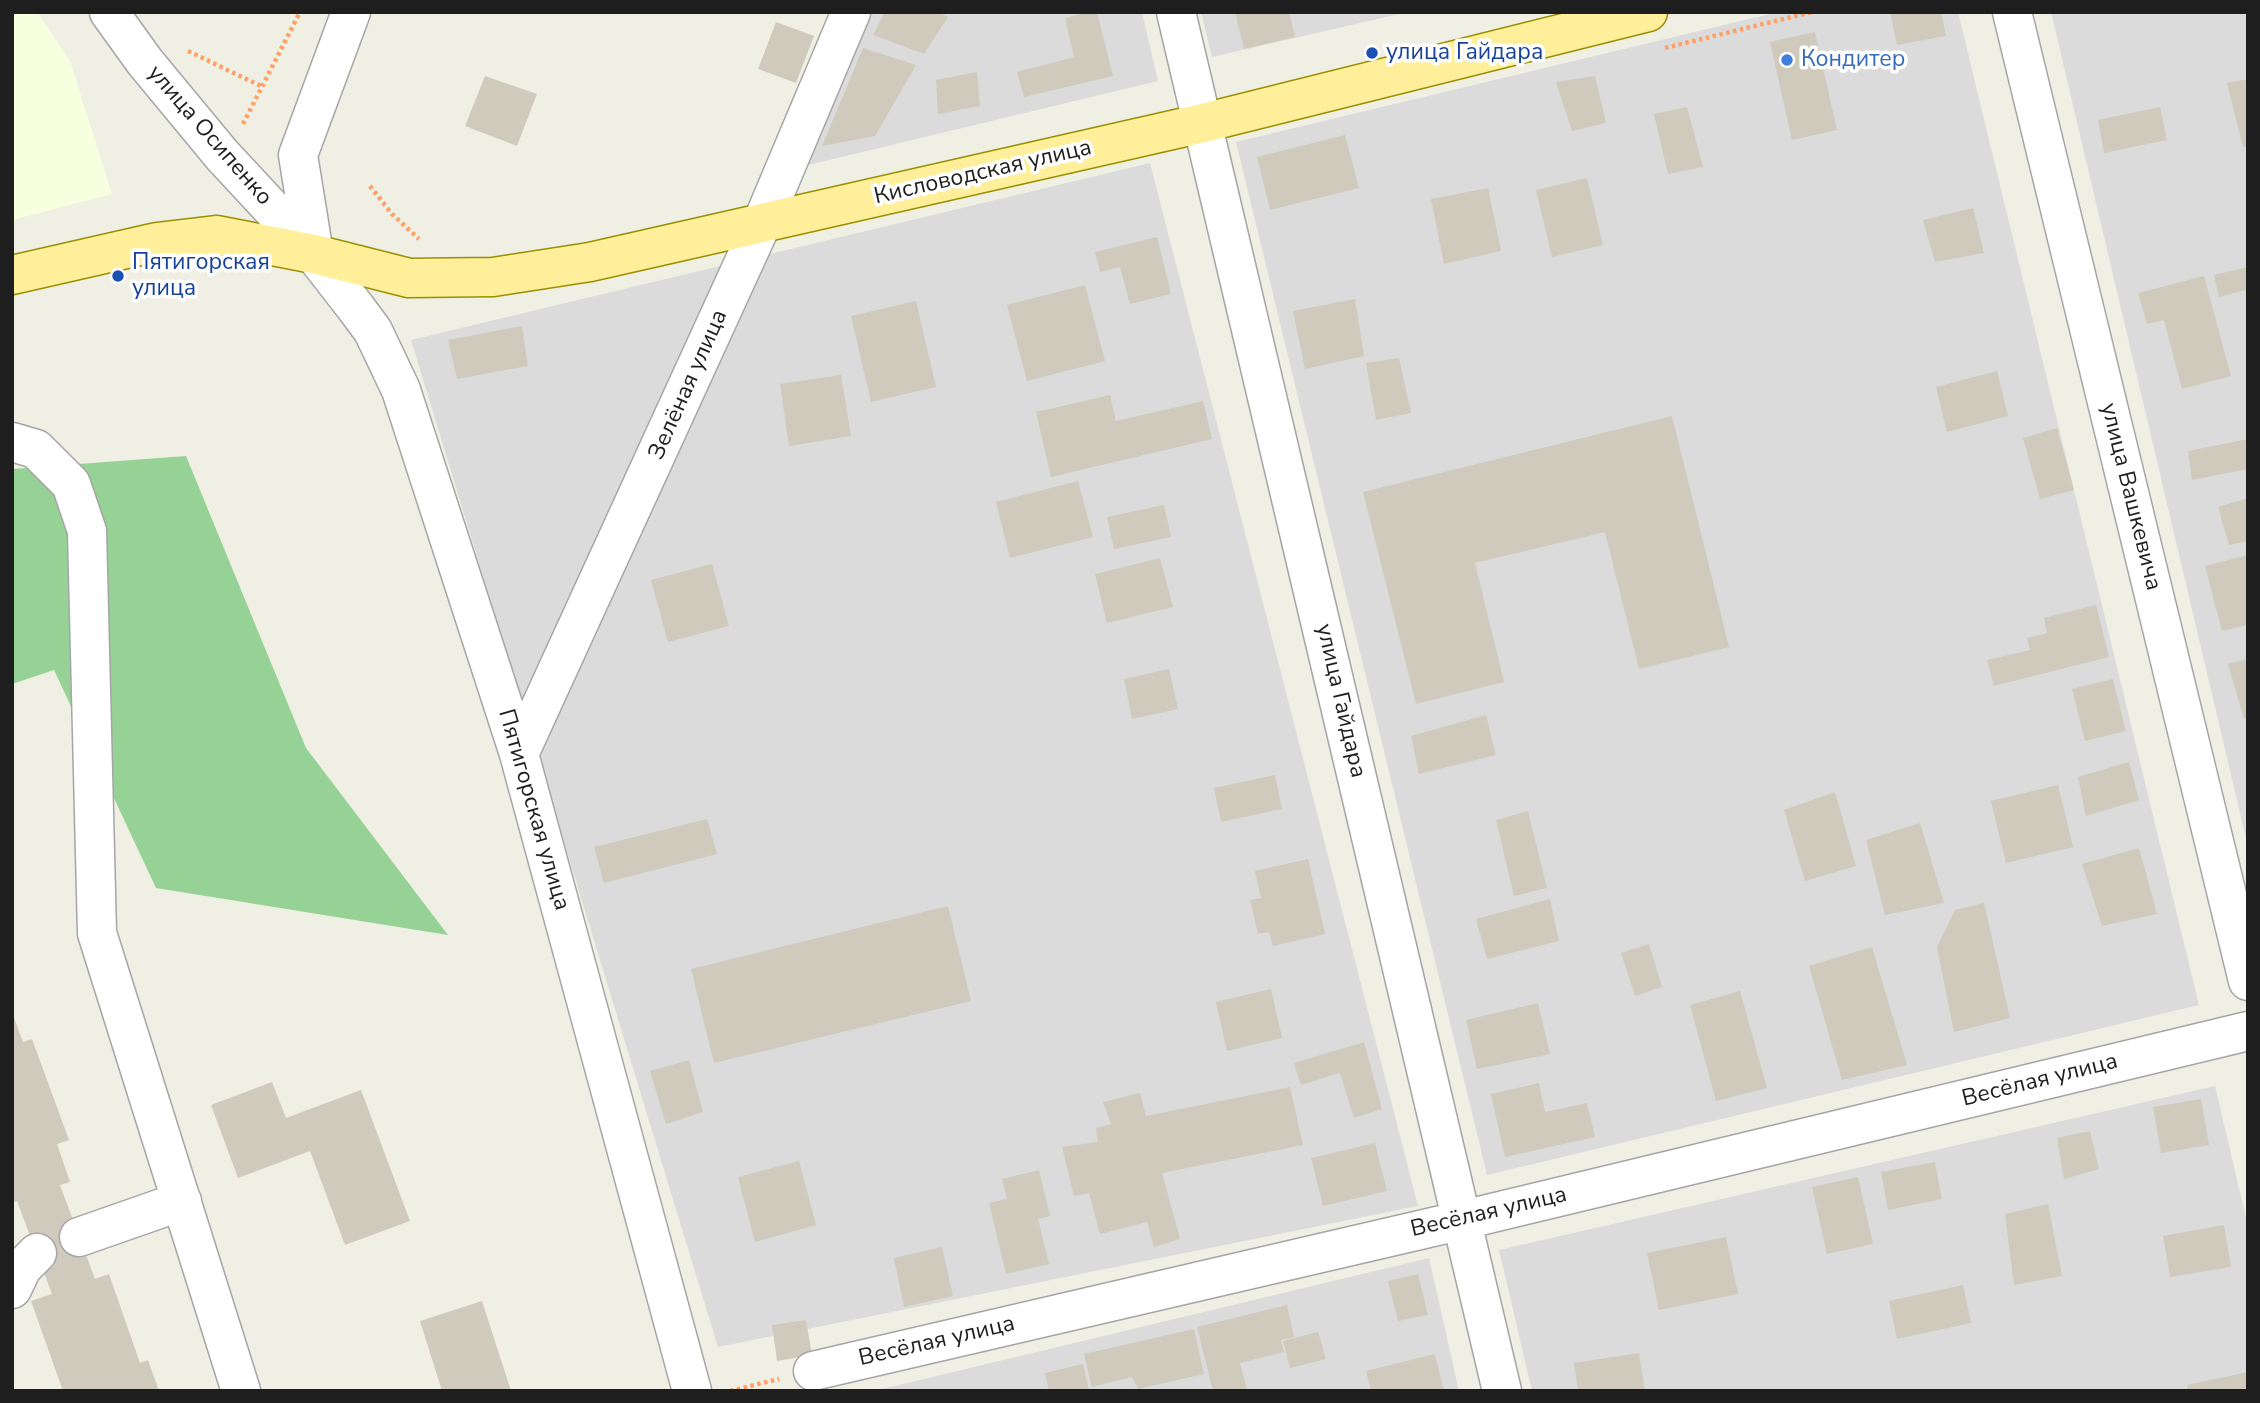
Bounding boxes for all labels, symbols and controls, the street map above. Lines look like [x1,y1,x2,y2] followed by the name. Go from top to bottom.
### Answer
[1386,39,1543,67] place label: улица Гайдара
[1364,45,1380,61] marker: улица Гайдара
[1801,46,1905,74] place label: Кондитер
[1779,52,1795,68] marker: Кондитер
[141,60,277,212] street label: улица Осипенко
[872,135,1094,211] street label: Кисловодская улица
[132,249,270,303] place label: Пятигорская улица
[110,268,126,284] marker: Пятигорская улица
[644,306,734,464] street label: Зелёная улица
[2093,400,2167,594] street label: улица Вашкевича
[1309,621,1371,781] street label: улица Гайдара
[491,706,575,914] street label: Пятигорская улица
[1959,1048,2121,1114] street label: Весёлая улица
[1408,1182,1570,1244] street label: Весёлая улица
[856,1311,1018,1373] street label: Весёлая улица

